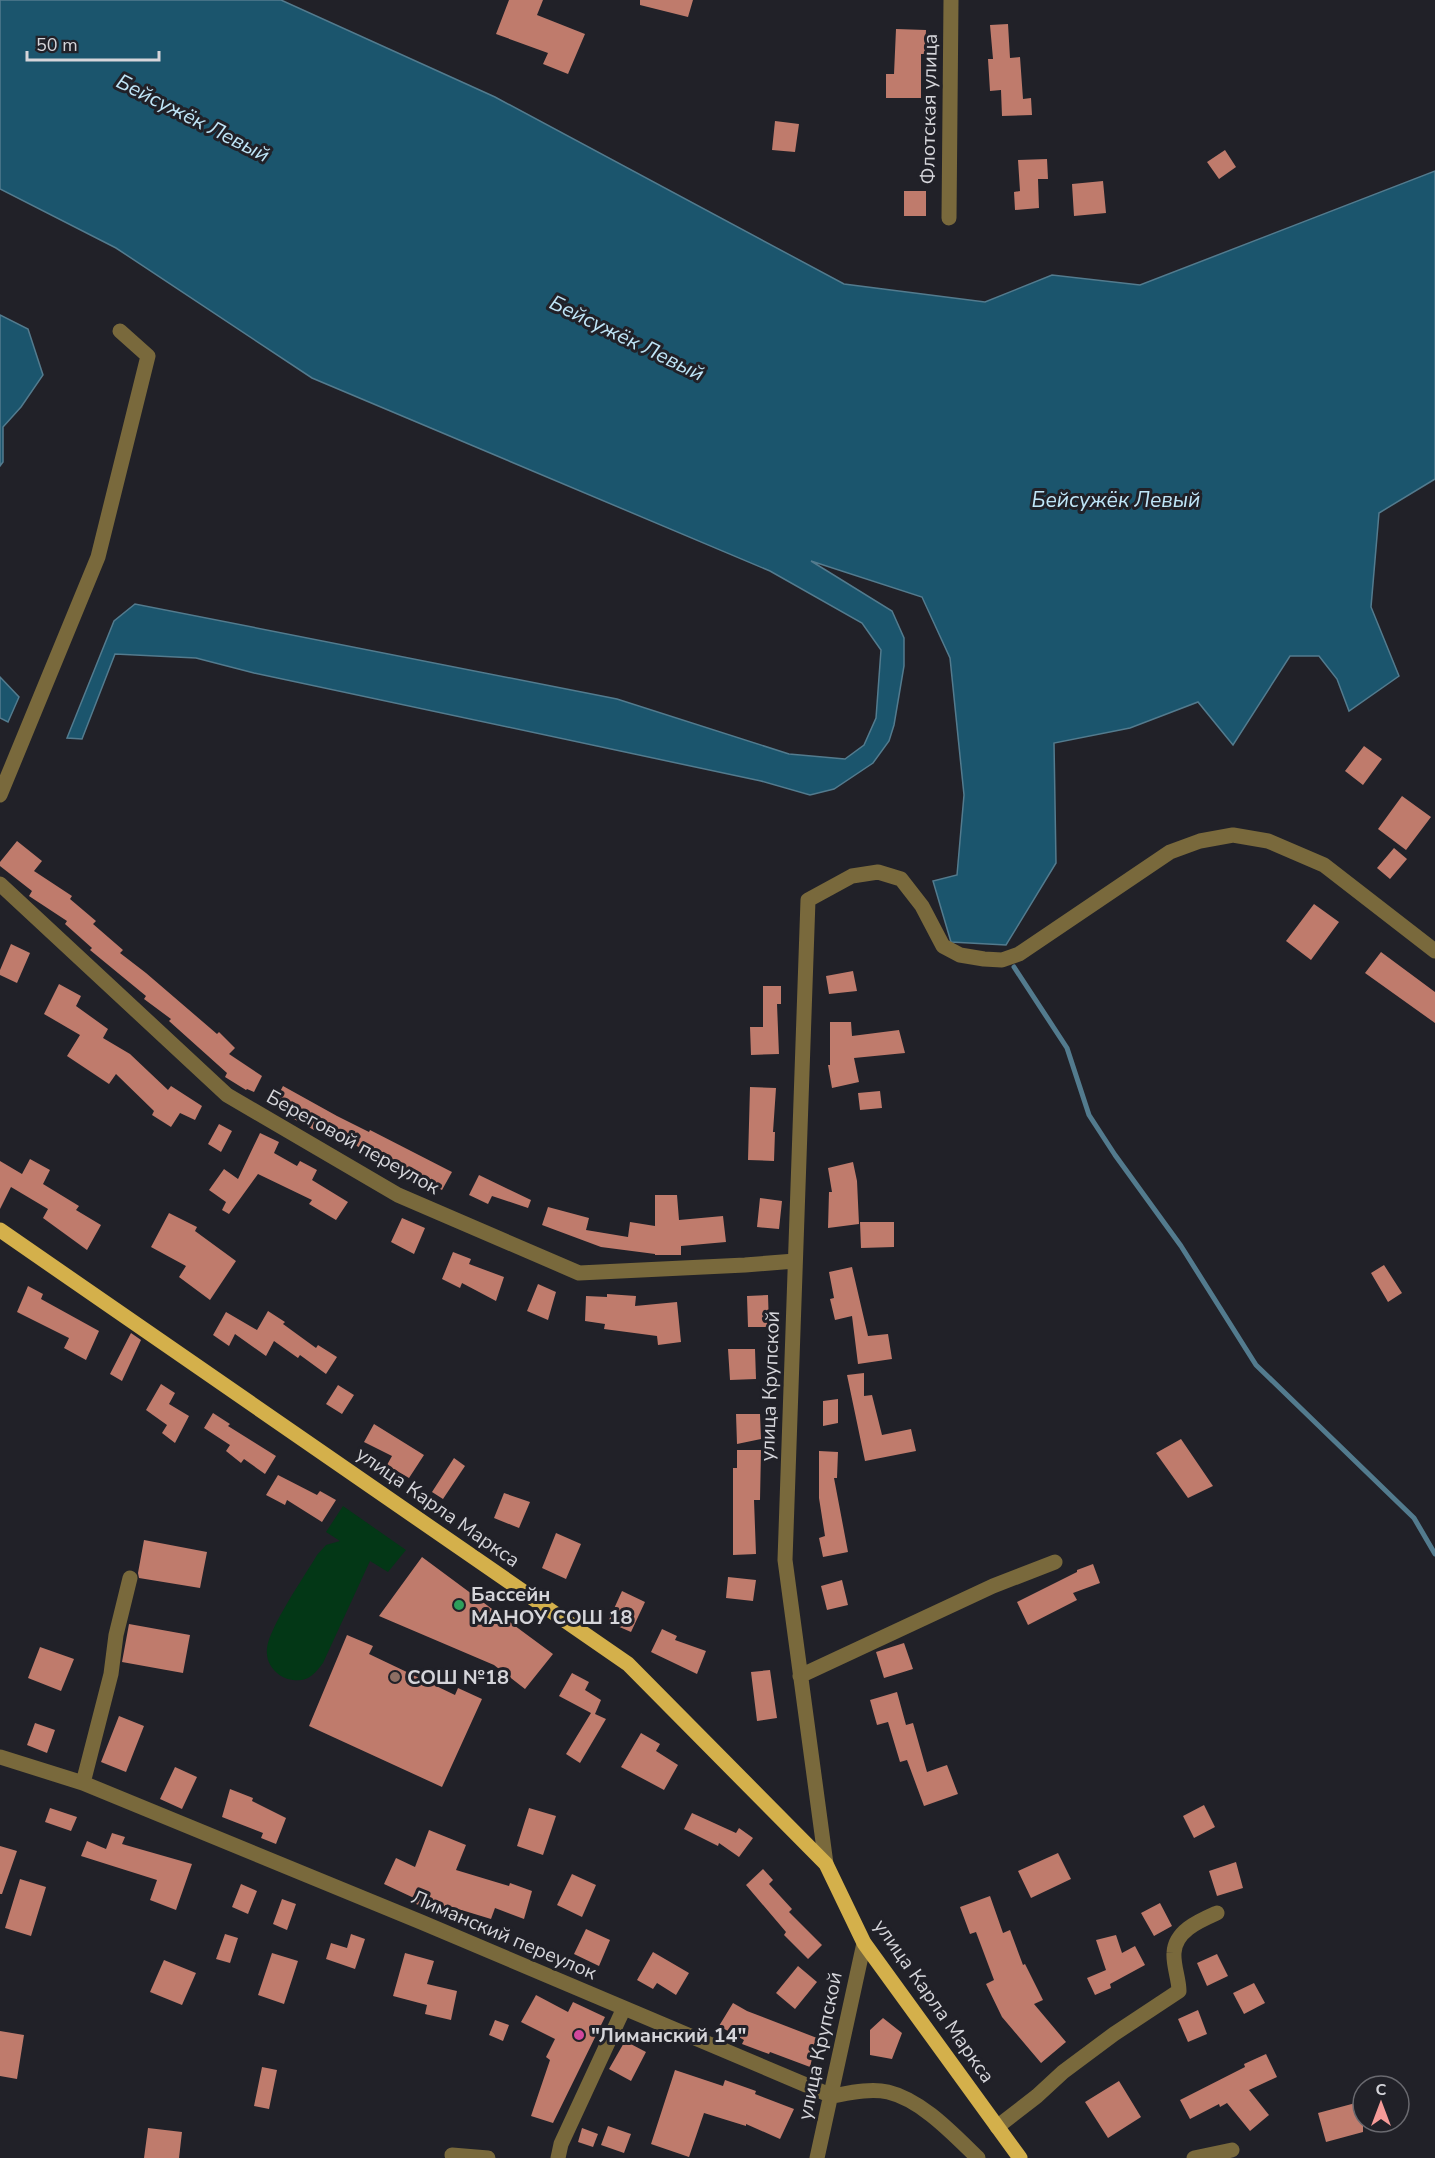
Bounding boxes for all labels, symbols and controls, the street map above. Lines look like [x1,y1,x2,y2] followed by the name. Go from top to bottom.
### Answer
[27,24,159,62] scale bar
[36,33,78,57] text: 50 m
[914,33,944,185] street label: Флотская улица
[111,67,275,169] water label: Бейсужёк Левый
[545,288,709,388] water label: Бейсужёк Левый
[1032,486,1200,514] water label: Бейсужёк Левый
[262,1083,445,1201] street label: Береговой переулок
[754,1310,786,1462] street label: улица Крупской
[351,1440,525,1574] street label: улица Карла Маркса
[471,1581,632,1631] place label: Бассейн МАНОУ СОШ 18
[452,1598,466,1612] marker: Бассейн МАНОУ СОШ 18
[407,1664,509,1691] place label: СОШ №18
[388,1670,402,1684] marker: СОШ №18
[407,1884,601,1986] street label: Лиманский переулок
[867,1914,1001,2088] street label: улица Карла Маркса
[791,1970,849,2122] street label: улица Крупской
[591,2022,746,2049] place label: "Лиманский 14"
[572,2028,586,2042] marker: "Лиманский 14"
[1351,2074,1411,2134] north arrow
[1376,2079,1387,2101] text: С

